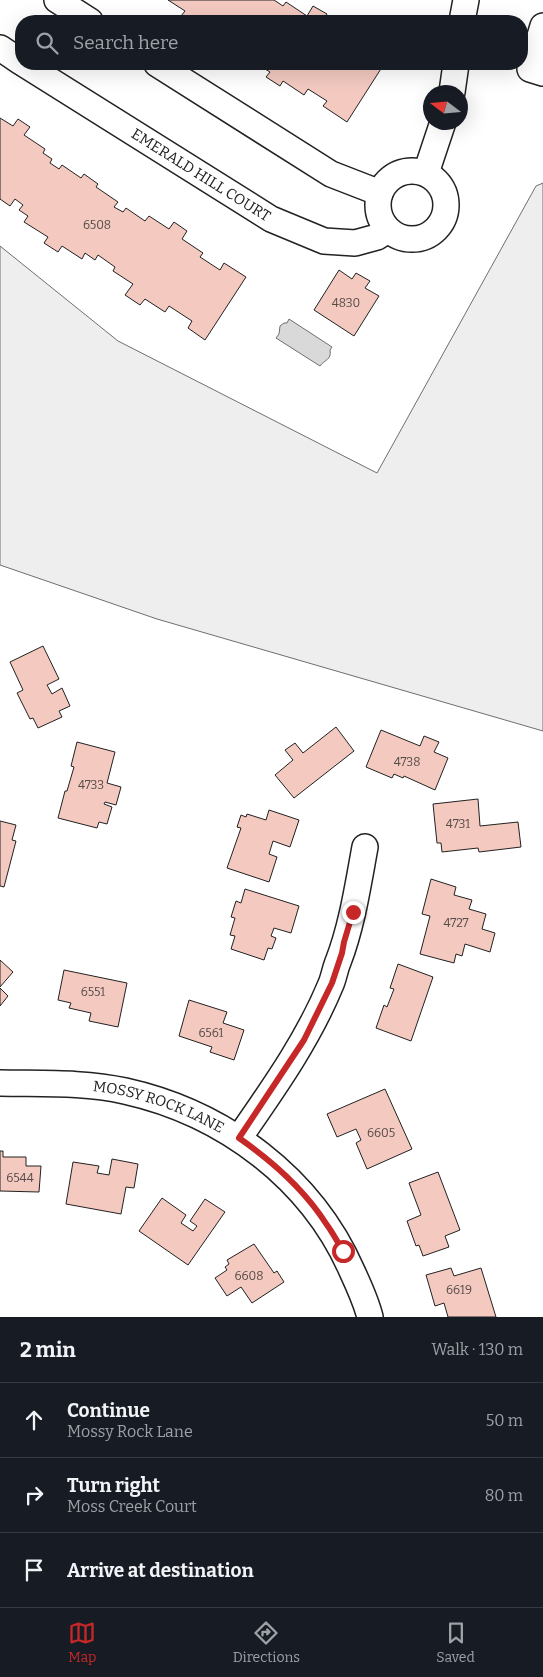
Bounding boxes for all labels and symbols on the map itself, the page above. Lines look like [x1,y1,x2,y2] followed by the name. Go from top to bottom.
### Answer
[423,85,468,130] north arrow
[128,125,274,226] street label: EMERALD HILL COURT
[83,218,111,232] house number: 6508
[332,296,360,310] house number: 4830
[394,755,420,769] house number: 4738
[78,778,104,792] house number: 4733
[446,817,470,831] house number: 4731
[342,901,365,924] route end
[443,916,469,930] house number: 4727
[81,985,105,999] house number: 6551
[198,1026,224,1040] house number: 6561
[92,1077,227,1137] street label: MOSSY ROCK LANE
[367,1126,395,1140] house number: 6605
[6,1171,34,1185] house number: 6544
[332,1240,355,1263] route start
[235,1269,264,1283] house number: 6608
[446,1283,472,1297] house number: 6619

